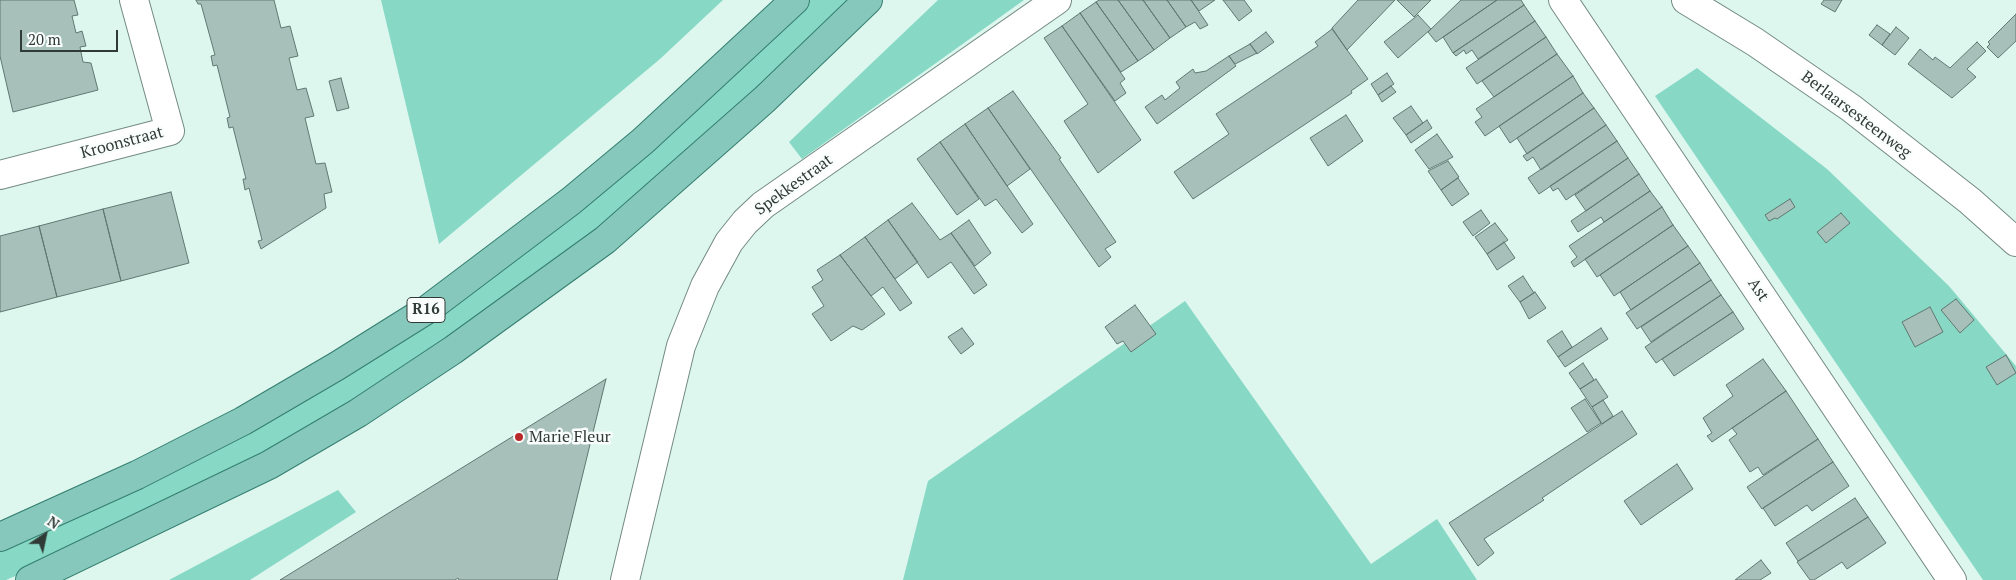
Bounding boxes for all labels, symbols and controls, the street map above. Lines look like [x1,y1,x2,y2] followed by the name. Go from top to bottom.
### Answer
[22,20,120,52] scale bar
[28,29,61,49] text: 20 m
[1797,67,1915,163] street label: Berlaarsesteenweg
[79,123,165,163] street label: Kroonstraat
[751,150,837,220] street label: Spekkestraat
[1743,275,1773,305] street label: Ast
[407,298,445,322] road number: R16
[529,427,611,447] place label: Marie Fleur
[513,431,525,443] marker: Marie Fleur
[20,510,70,560] north arrow
[44,511,63,533] text: N

